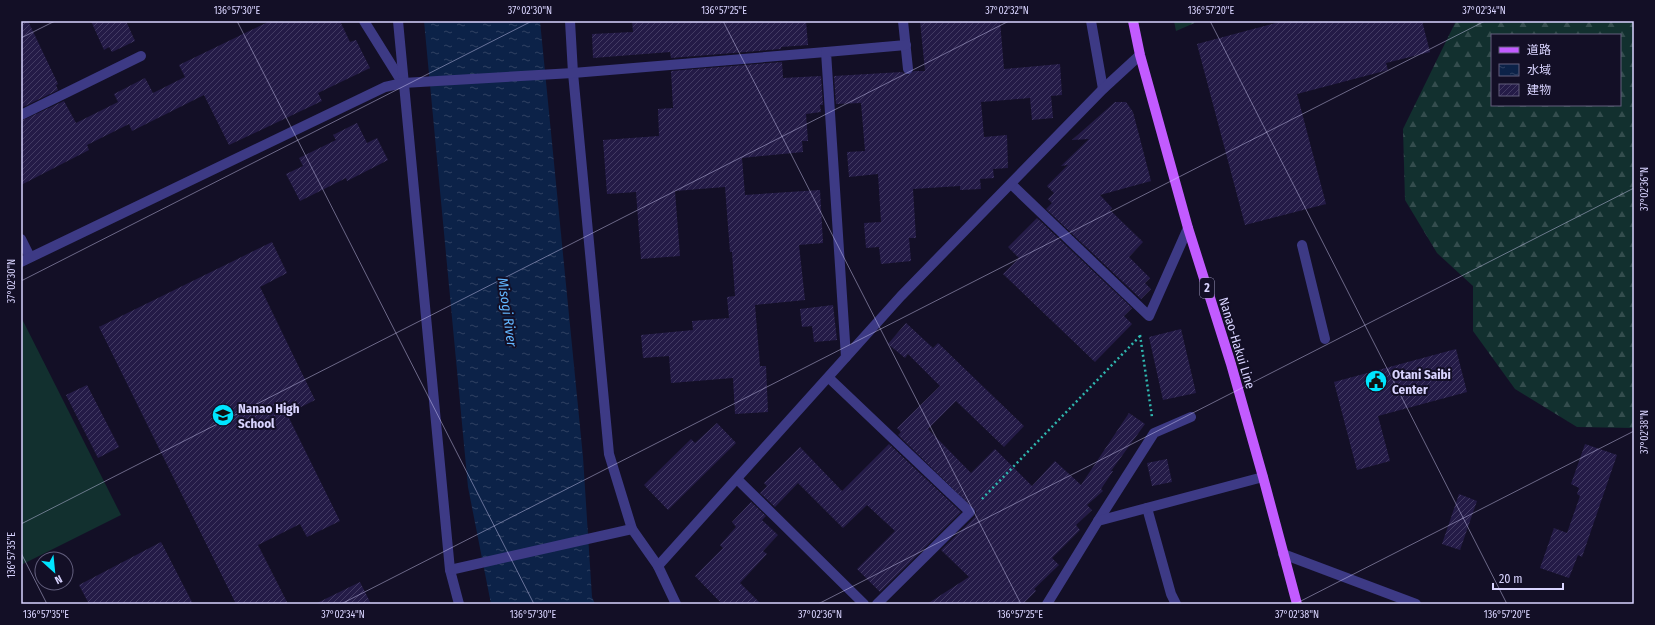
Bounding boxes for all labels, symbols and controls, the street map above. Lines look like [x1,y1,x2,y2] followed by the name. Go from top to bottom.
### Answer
[214,5,261,17] text: 136°57'30"E
[508,5,552,17] text: 37°02'30"N
[701,5,747,17] text: 136°57'25"E
[985,5,1029,17] text: 37°02'32"N
[1188,5,1235,17] text: 136°57'20"E
[1462,5,1506,17] text: 37°02'34"N
[1491,34,1621,106] legend
[1527,43,1551,57] text: 道路
[1527,63,1551,77] text: 水域
[1527,83,1551,97] text: 建物
[1639,167,1651,211] text: 37°02'36"N
[6,259,18,303] text: 37°02'30"N
[494,276,520,349] water label: Misogi River
[1200,278,1214,298] road number: 2
[1216,295,1258,391] street label: Nanao-Hakui Line
[1392,367,1451,397] place label: Otani Saibi Center
[1363,368,1389,394] public building icon: Otani Saibi Center
[238,401,300,431] place label: Nanao High School
[210,402,236,428] school or university icon: Nanao High School
[1639,410,1651,454] text: 37°02'38"N
[6,532,18,578] text: 136°57'35"E
[34,551,74,591] north arrow
[1493,565,1563,591] scale bar
[52,572,64,587] text: N
[1499,572,1523,586] text: 20 m
[23,609,69,621] text: 136°57'35"E
[321,609,365,621] text: 37°02'34"N
[510,609,557,621] text: 136°57'30"E
[798,609,842,621] text: 37°02'36"N
[997,609,1043,621] text: 136°57'25"E
[1275,609,1319,621] text: 37°02'38"N
[1484,609,1531,621] text: 136°57'20"E

